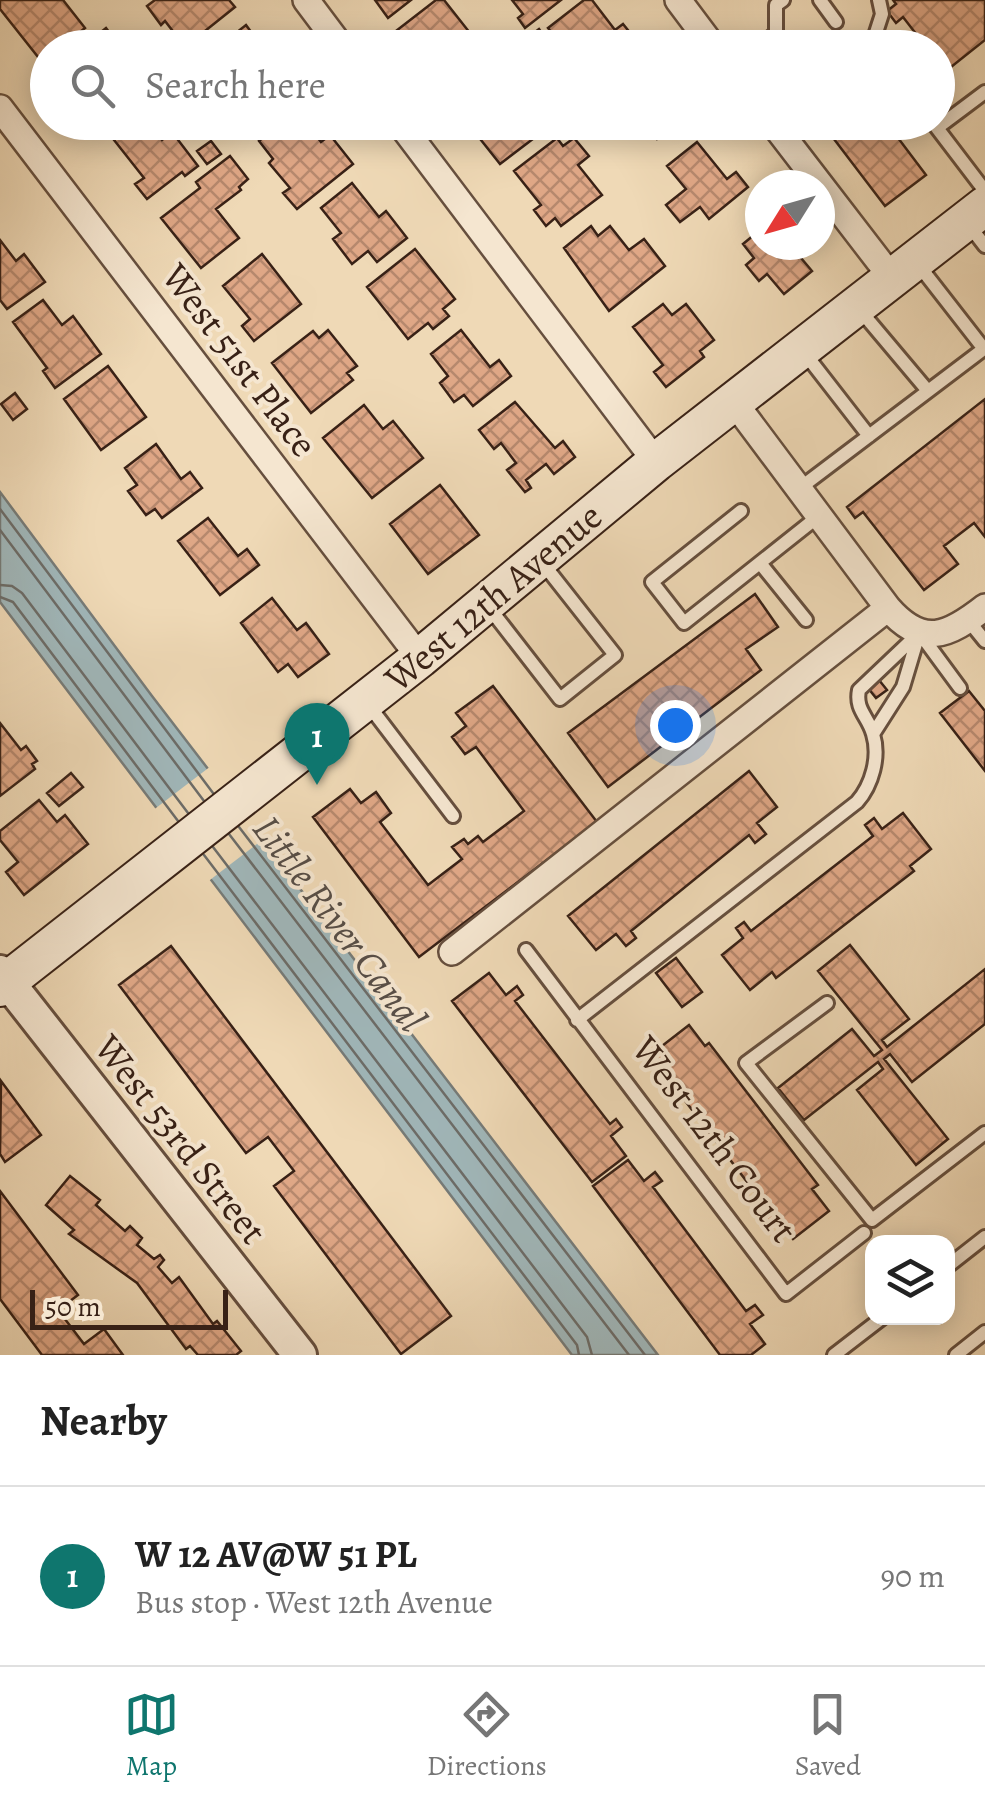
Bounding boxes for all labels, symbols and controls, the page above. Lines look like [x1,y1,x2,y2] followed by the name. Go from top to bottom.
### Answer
[30,30,955,140] search box
[65,58,120,113] icon: search
[145,59,326,111] text: Search here
[745,170,835,260] north arrow
[149,252,330,468] street label: West 51st Place
[372,490,613,704] street label: West 12th Avenue
[650,700,701,751] your location
[284,702,350,785] pin: 1
[240,803,439,1043] water label: Little River Canal
[82,1023,279,1255] street label: West 53rd Street
[620,1024,810,1253] street label: West 12th Court
[865,1235,955,1325] map controls
[865,1235,955,1325] button: layers
[30,1285,228,1330] scale bar
[45,1288,101,1326] text: 50 m
[40,1392,167,1449] text: Nearby
[135,1528,417,1580] text: W 12 AV@W 51 PL
[67,1554,78,1598] text: 1
[880,1554,945,1598] text: 90 m
[135,1580,493,1624] text: Bus stop · West 12th Avenue
[124,1687,179,1785] tab: Map
[427,1687,547,1785] tab: Directions
[795,1687,861,1785] tab: Saved

